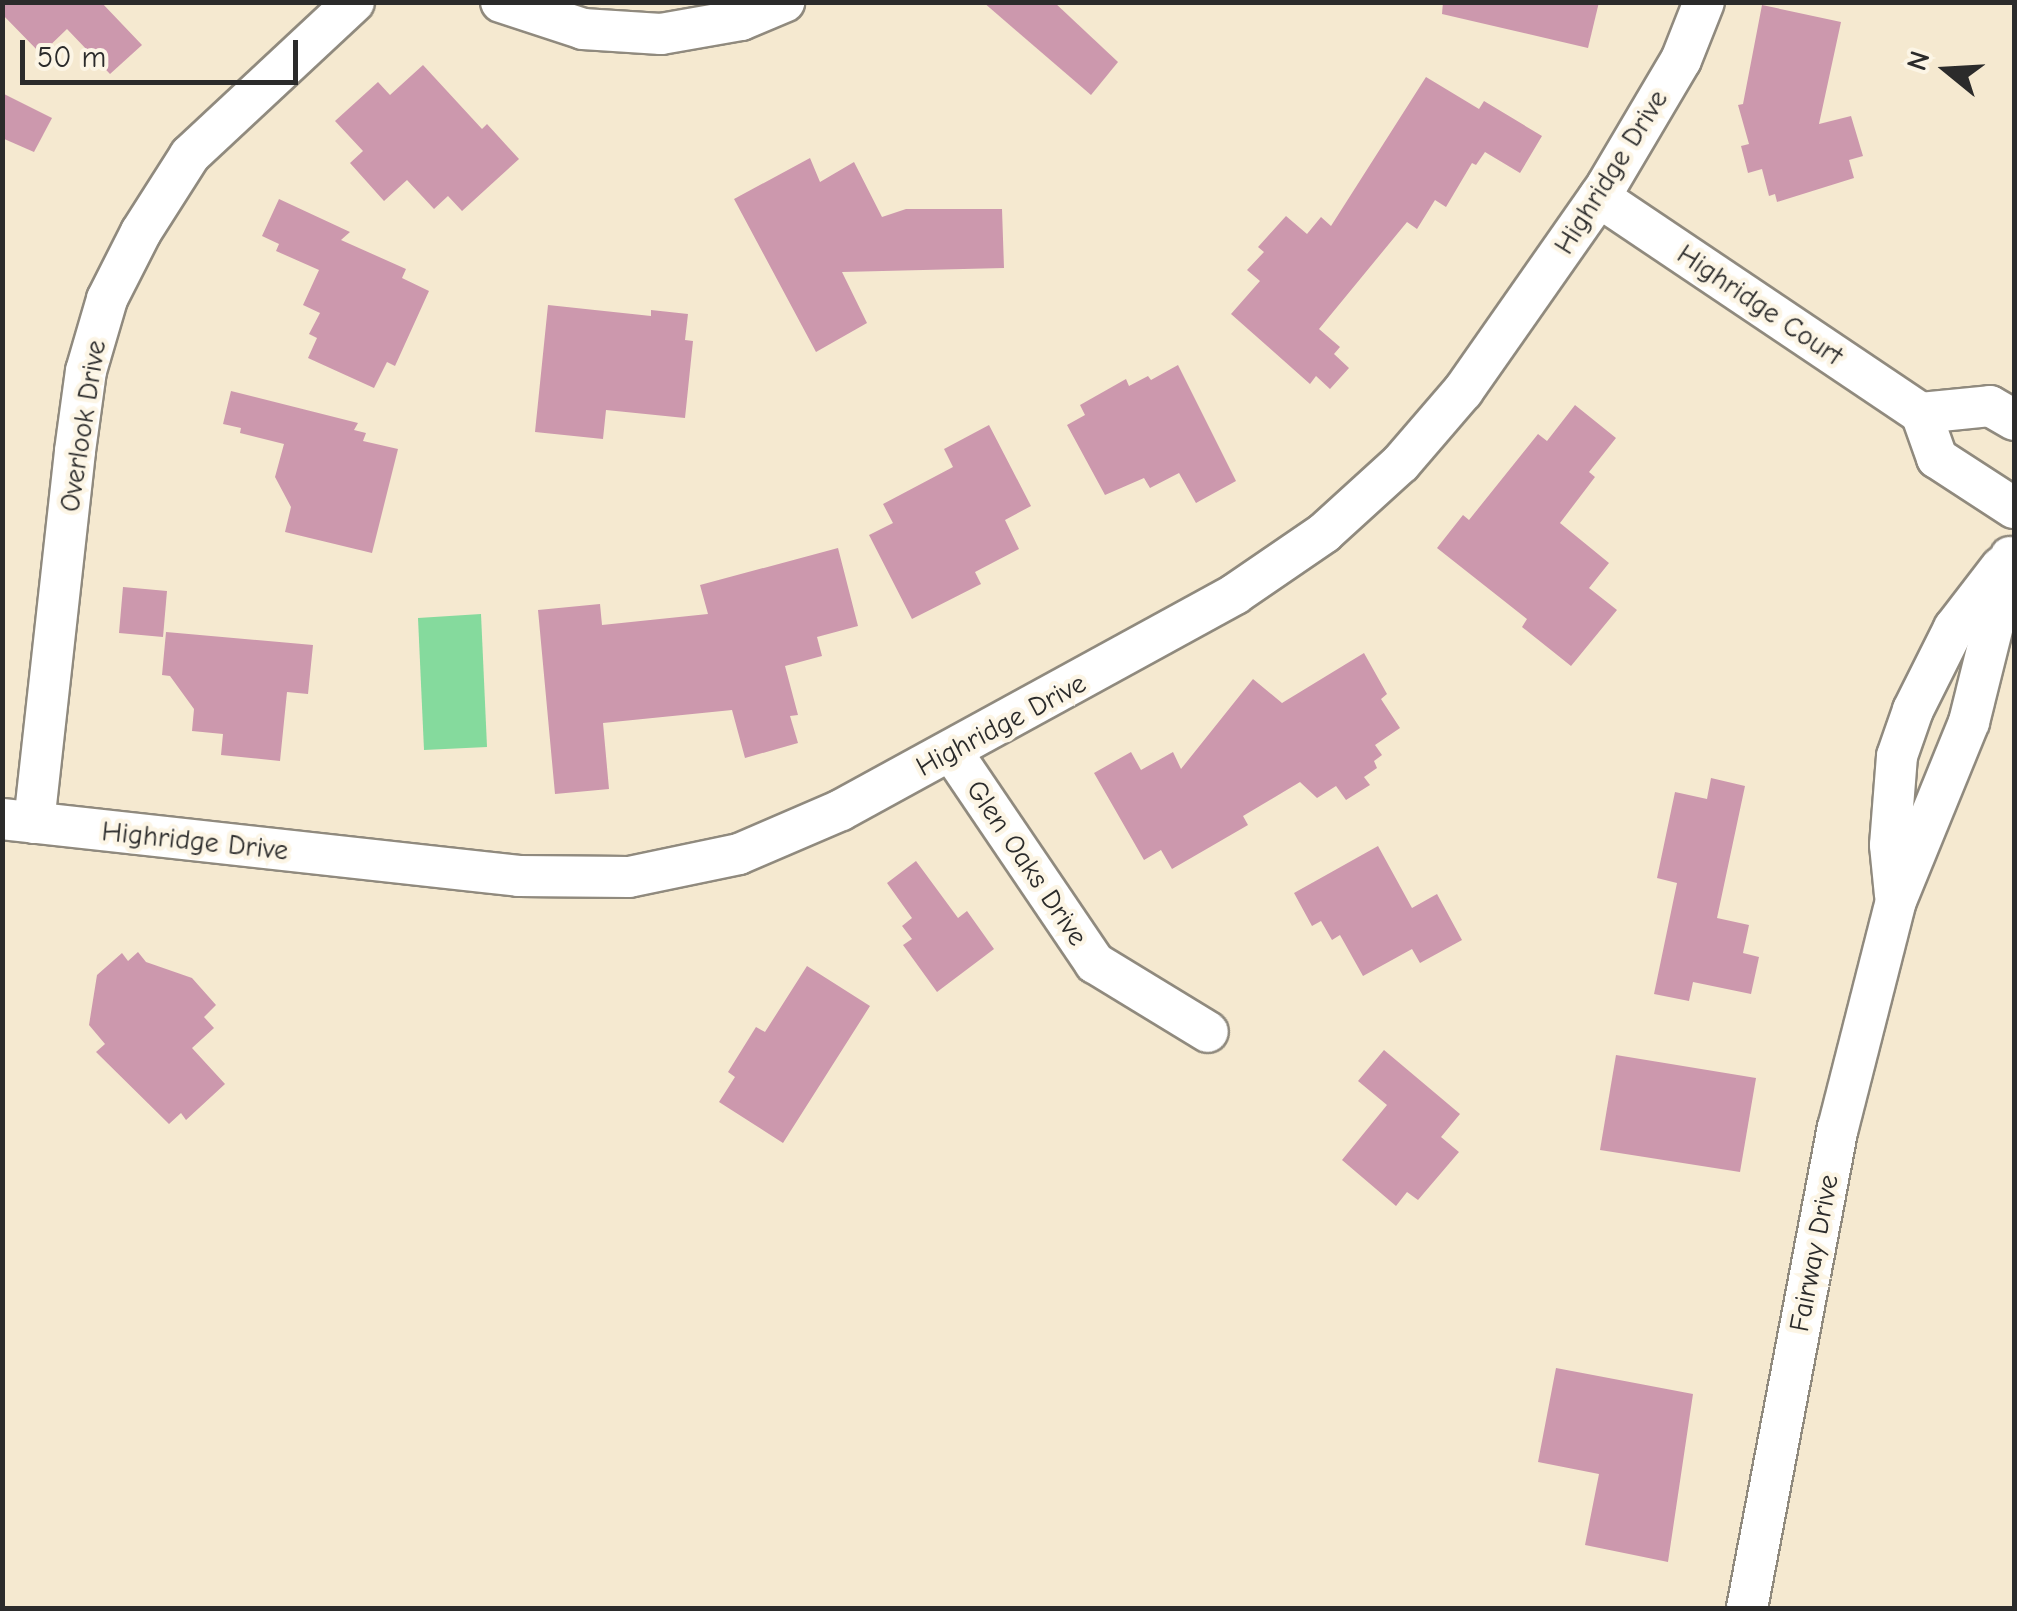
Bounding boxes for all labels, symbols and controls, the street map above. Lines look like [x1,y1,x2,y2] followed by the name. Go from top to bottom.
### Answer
[25,20,302,82] scale bar
[1897,20,1997,120] north arrow
[37,40,106,75] text: 50 m
[1900,47,1937,74] text: N
[1547,84,1675,260] street label: Highridge Drive
[1671,237,1849,373] street label: Highridge Court
[53,338,113,514] street label: Overlook Drive
[910,666,1092,784] street label: Highridge Drive
[959,774,1095,952] street label: Glen Oaks Drive
[100,815,290,867] street label: Highridge Drive
[1782,1172,1846,1334] street label: Fairway Drive

